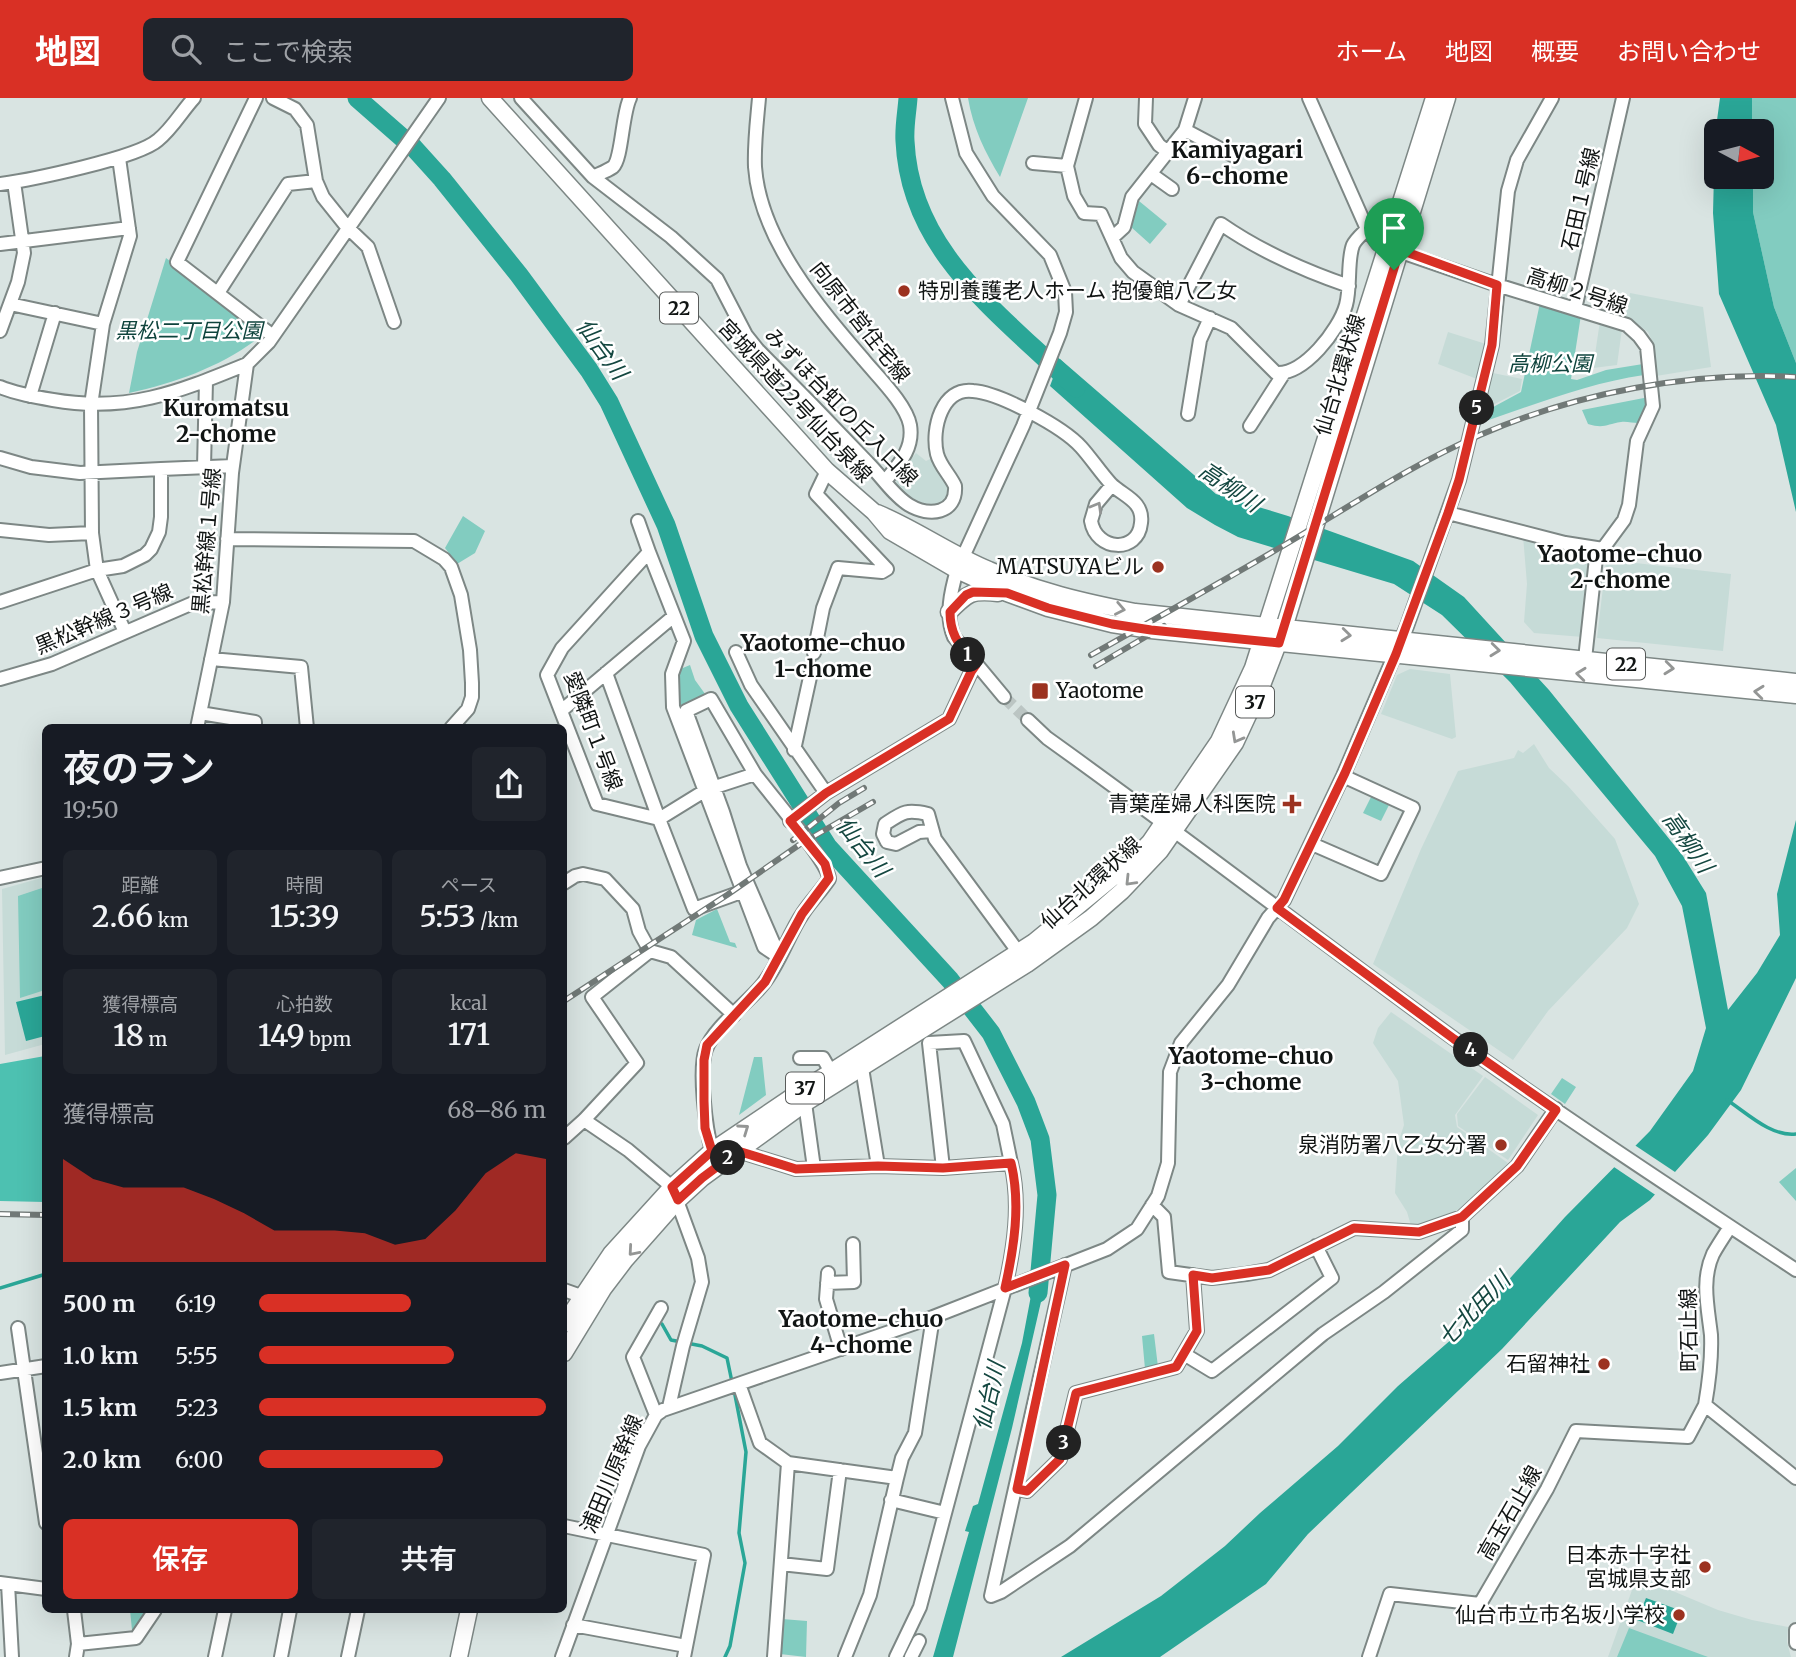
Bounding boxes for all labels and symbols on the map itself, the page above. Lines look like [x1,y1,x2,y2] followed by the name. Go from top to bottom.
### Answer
[1704,119,1774,189] north arrow
[1171,135,1303,190] district label: Kamiyagari 6-chome
[1556,145,1605,253] street label: 石田１号線
[1364,198,1424,270] pin
[805,255,916,388] street label: 向原市営住宅線
[1523,261,1631,320] street label: 高柳２号線
[918,277,1237,304] place label: 特別養護老人ホーム 抱優館八乙女
[896,283,912,299] marker: 特別養護老人ホーム 抱優館八乙女
[660,292,698,324] road number: 22
[1308,311,1371,439] street label: 仙台北環状線
[570,312,636,388] water label: 仙台川
[713,313,878,488] street label: 宮城県道22号仙台泉線
[116,317,265,344] park label: 黒松二丁目公園
[759,322,924,492] street label: みずほ台虹の丘入口線
[1508,350,1595,377] park label: 高柳公園
[1460,390,1494,426] pin: 5
[163,393,289,448] district label: Kuromatsu 2-chome
[1194,455,1269,520] water label: 高柳川
[187,467,226,615] street label: 黒松幹線１号線
[1089,501,1102,514] one-way arrow
[1537,539,1703,594] district label: Yaotome-chuo 2-chome
[997,553,1144,580] place label: MATSUYAビル
[1150,559,1166,575] marker: MATSUYAビル
[31,577,177,660] street label: 黒松幹線３号線
[1114,601,1126,616] one-way arrow
[1340,627,1352,642] one-way arrow
[740,628,906,683] district label: Yaotome-chuo 1-chome
[950,638,986,672] pin: 1
[1490,642,1501,657] one-way arrow
[1607,649,1645,680] road number: 22
[1663,661,1675,676] one-way arrow
[1576,666,1587,681] one-way arrow
[558,667,629,794] street label: 愛隣町１号線
[1055,677,1144,704] place label: Yaotome
[1030,681,1050,701] marker: Yaotome
[1753,684,1765,699] one-way arrow
[1236,687,1274,718] road number: 37
[1232,731,1245,743] one-way arrow
[1108,790,1276,817] place label: 青葉産婦人科医院
[1282,794,1302,814] marker: 青葉産婦人科医院
[1657,805,1722,881] water label: 高柳川
[830,811,898,885] water label: 仙台川
[1035,830,1147,935] street label: 仙台北環状線
[1126,873,1139,886] one-way arrow
[1454,1032,1488,1068] pin: 4
[1168,1041,1334,1096] district label: Yaotome-chuo 3-chome
[786,1072,824,1104] road number: 37
[736,1125,749,1137] one-way arrow
[1298,1131,1487,1158] place label: 泉消防署八乙女分署
[1493,1137,1509,1153] marker: 泉消防署八乙女分署
[710,1140,746,1176] pin: 2
[629,1243,641,1256] one-way arrow
[1431,1263,1518,1352] water label: 七北田川
[1674,1288,1703,1372] street label: 町石止線
[778,1304,944,1359] district label: Yaotome-chuo 4-chome
[1506,1350,1590,1377] place label: 石留神社
[967,1356,1011,1433] water label: 仙台川
[1596,1356,1612,1372] marker: 石留神社
[574,1411,649,1537] street label: 浦田川原幹線
[1046,1426,1082,1460] pin: 3
[1472,1461,1548,1565] street label: 高玉石止線
[1565,1541,1691,1592] place label: 日本赤十字社 宮城県支部
[1697,1559,1713,1575] marker: 日本赤十字社 宮城県支部
[1455,1601,1665,1628] place label: 仙台市立市名坂小学校
[1671,1607,1687,1623] marker: 仙台市立市名坂小学校

